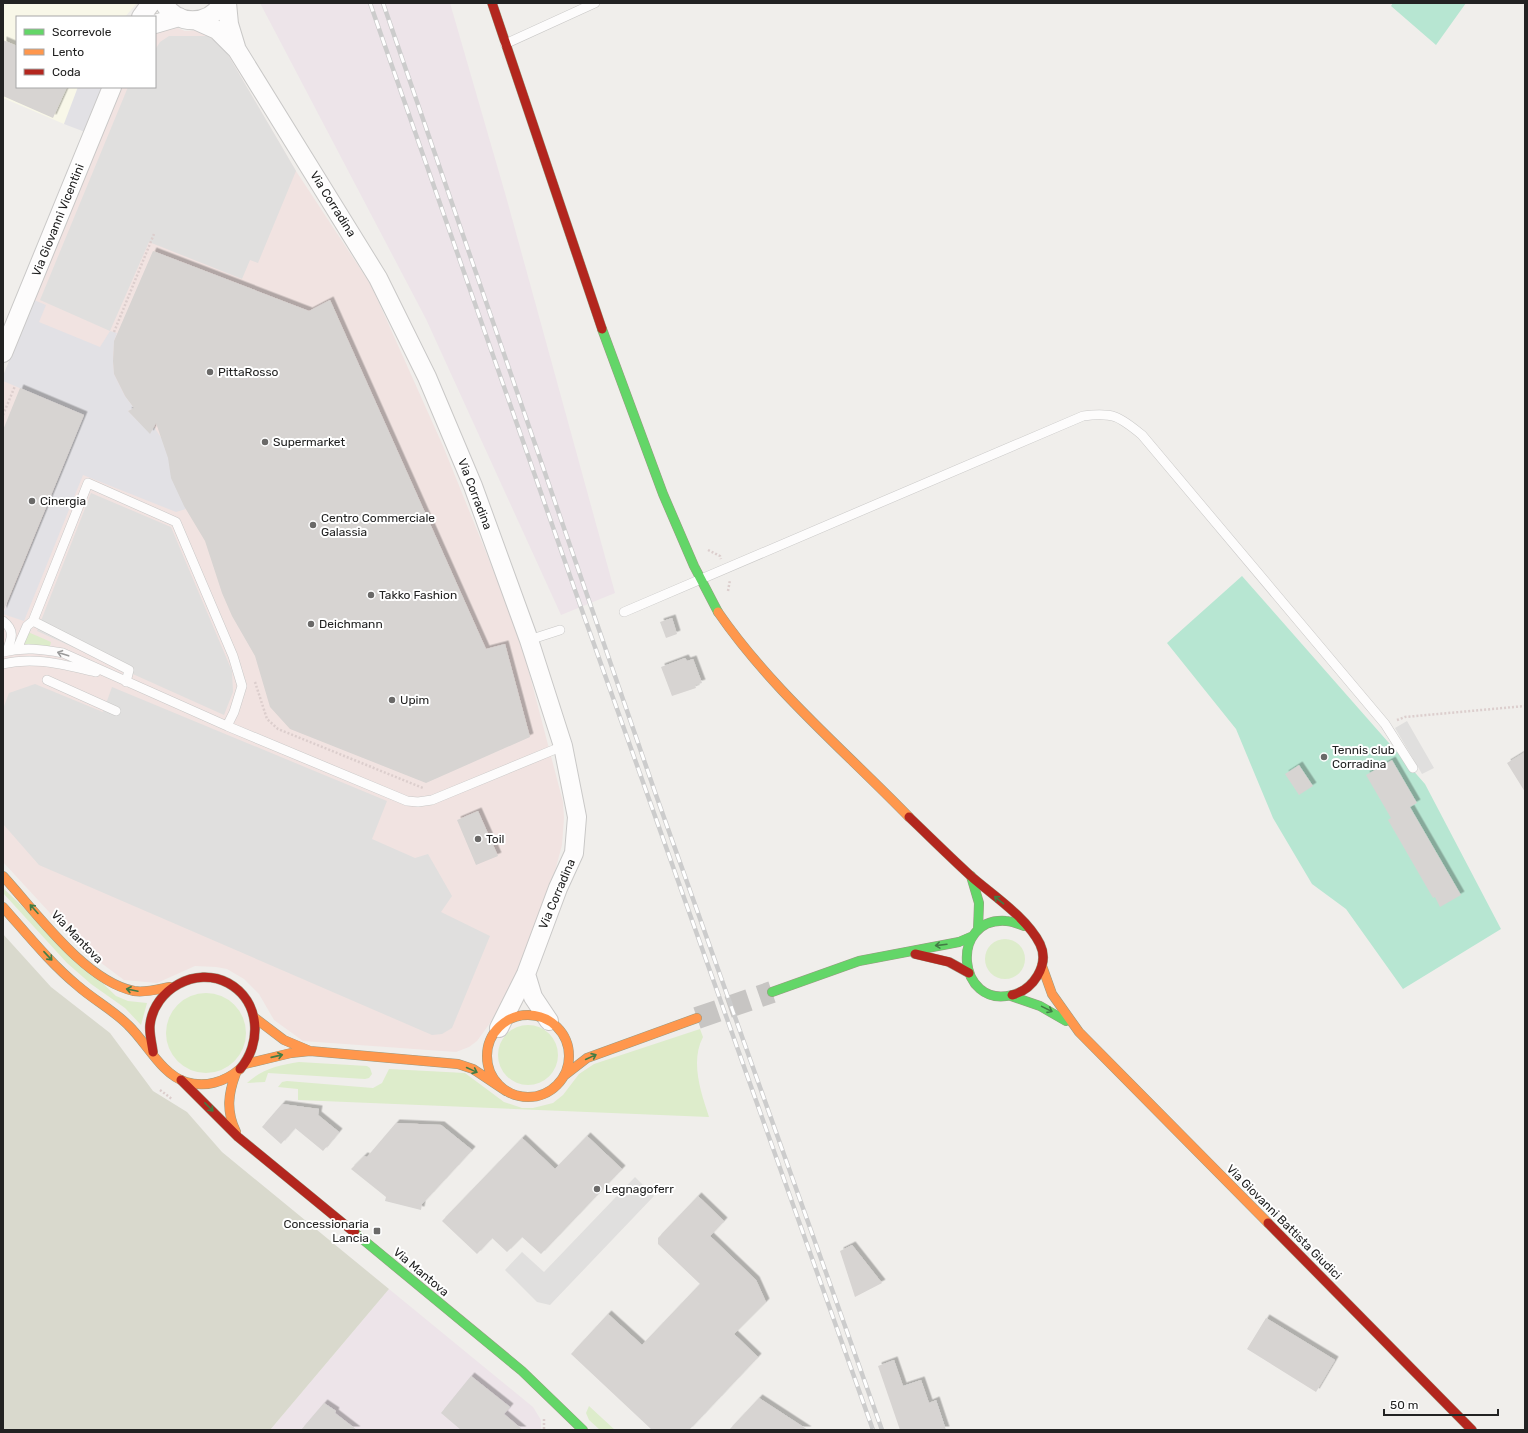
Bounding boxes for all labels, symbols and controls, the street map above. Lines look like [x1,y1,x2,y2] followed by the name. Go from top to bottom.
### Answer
[16,16,156,88] legend
[52,25,112,39] text: Scorrevole
[52,45,84,59] text: Lento
[52,65,81,79] text: Coda
[29,162,87,278] street label: Via Giovanni Vicentini
[307,169,359,239] street label: Via Corradina
[218,365,279,379] place label: PittaRosso
[205,367,215,377] marker: PittaRosso
[273,435,346,449] place label: Supermarket
[260,437,270,447] marker: Supermarket
[455,457,495,531] street label: Via Corradina
[40,494,86,508] place label: Cinergia
[27,496,37,506] marker: Cinergia
[321,511,435,539] place label: Centro Commerciale Galassia
[308,520,318,530] marker: Centro Commerciale Galassia
[379,588,457,602] place label: Takko Fashion
[366,590,376,600] marker: Takko Fashion
[319,617,383,631] place label: Deichmann
[306,619,316,629] marker: Deichmann
[57,650,70,657] one-way arrow
[400,693,429,707] place label: Upim
[387,695,397,705] marker: Upim
[1332,743,1395,771] place label: Tennis club Corradina
[1319,752,1329,762] marker: Tennis club Corradina
[486,832,505,846] place label: Toil
[473,834,483,844] marker: Toil
[536,857,578,931] street label: Via Corradina
[993,895,1004,904] one-way arrow
[29,904,38,914] one-way arrow
[48,908,106,966] street label: Via Mantova
[935,941,948,949] one-way arrow
[44,951,53,961] one-way arrow
[126,985,139,993] one-way arrow
[1041,1006,1053,1013] one-way arrow
[271,1051,284,1059] one-way arrow
[585,1053,597,1060] one-way arrow
[466,1067,478,1074] one-way arrow
[204,1102,214,1112] one-way arrow
[1224,1162,1344,1282] street label: Via Giovanni Battista Giudici
[605,1182,674,1196] place label: Legnagoferr
[592,1184,602,1194] marker: Legnagoferr
[283,1217,369,1245] place label: Concessionaria Lancia
[372,1226,382,1236] marker: Concessionaria Lancia
[390,1245,452,1299] street label: Via Mantova
[1384,1391,1498,1417] scale bar
[1390,1398,1418,1412] text: 50 m

